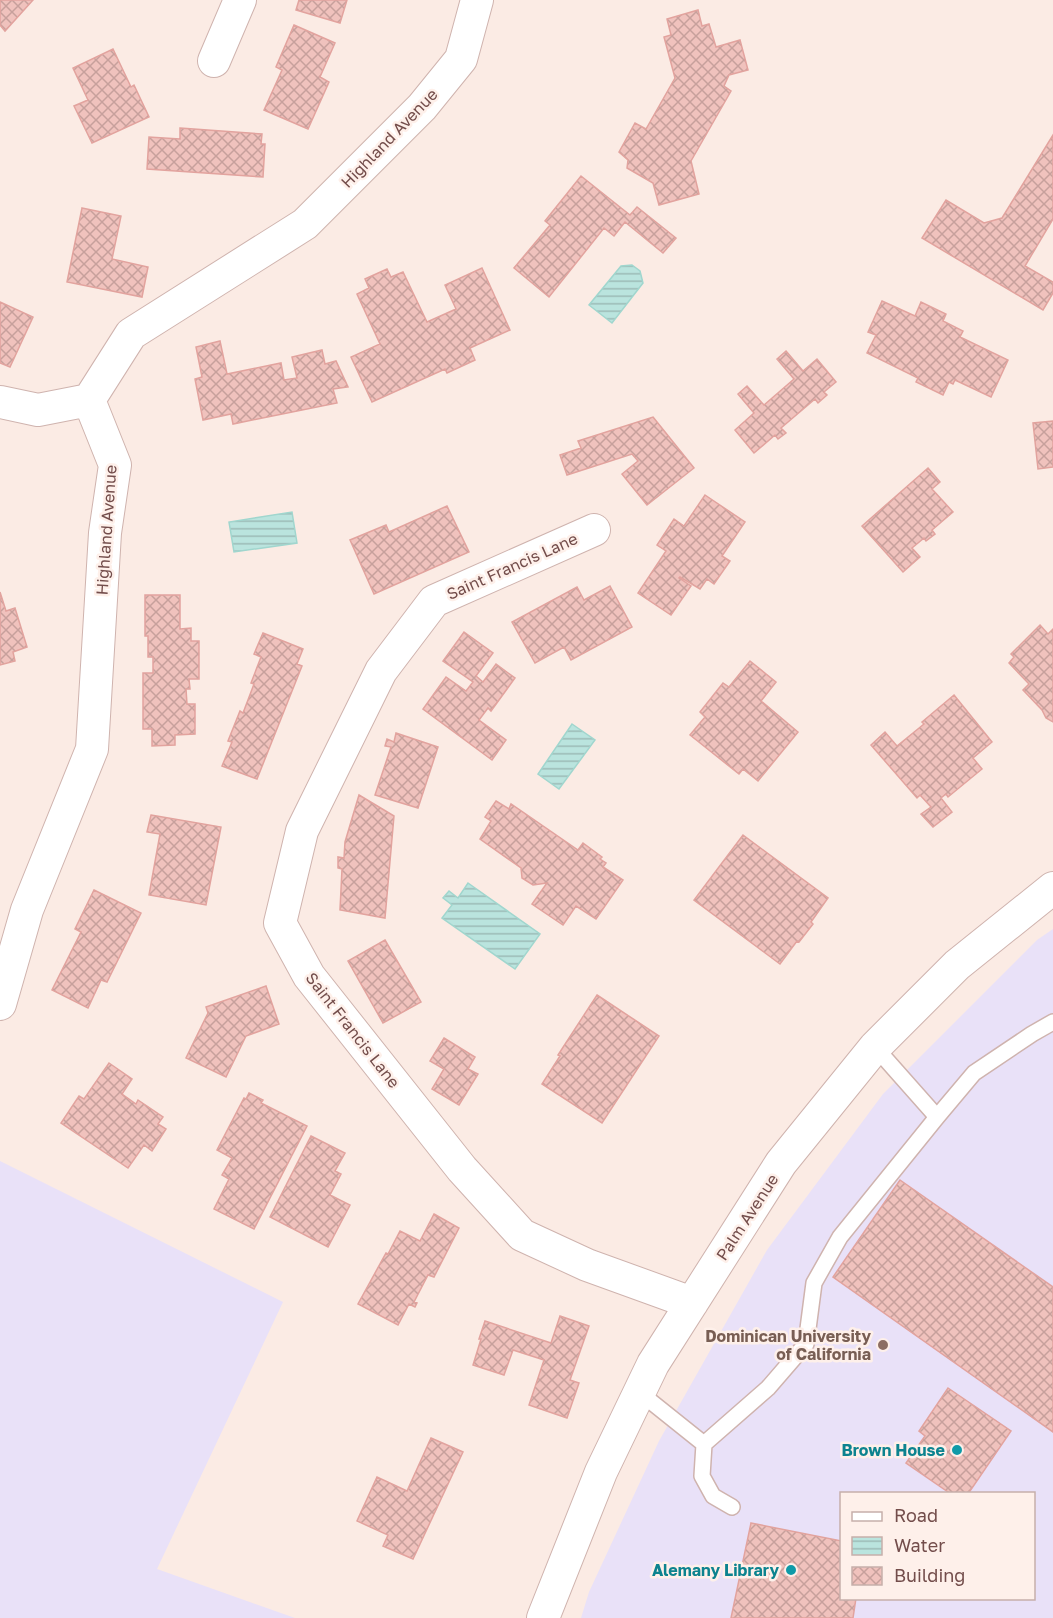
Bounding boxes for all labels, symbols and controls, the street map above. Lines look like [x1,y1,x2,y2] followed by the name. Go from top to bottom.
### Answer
[336,84,442,192] street label: Highland Avenue
[91,464,121,596] street label: Highland Avenue
[443,528,581,604] street label: Saint Francis Lane
[302,968,404,1092] street label: Saint Francis Lane
[712,1170,782,1264] street label: Palm Avenue
[705,1326,871,1364] place label: Dominican University of California
[876,1338,890,1352] marker: Dominican University of California
[842,1440,945,1460] place label: Brown House
[950,1443,964,1457] marker: Brown House
[840,1492,1035,1600] legend
[894,1504,938,1526] text: Road
[894,1534,945,1556] text: Water
[652,1560,779,1580] place label: Alemany Library
[784,1563,798,1577] marker: Alemany Library
[894,1564,965,1586] text: Building

